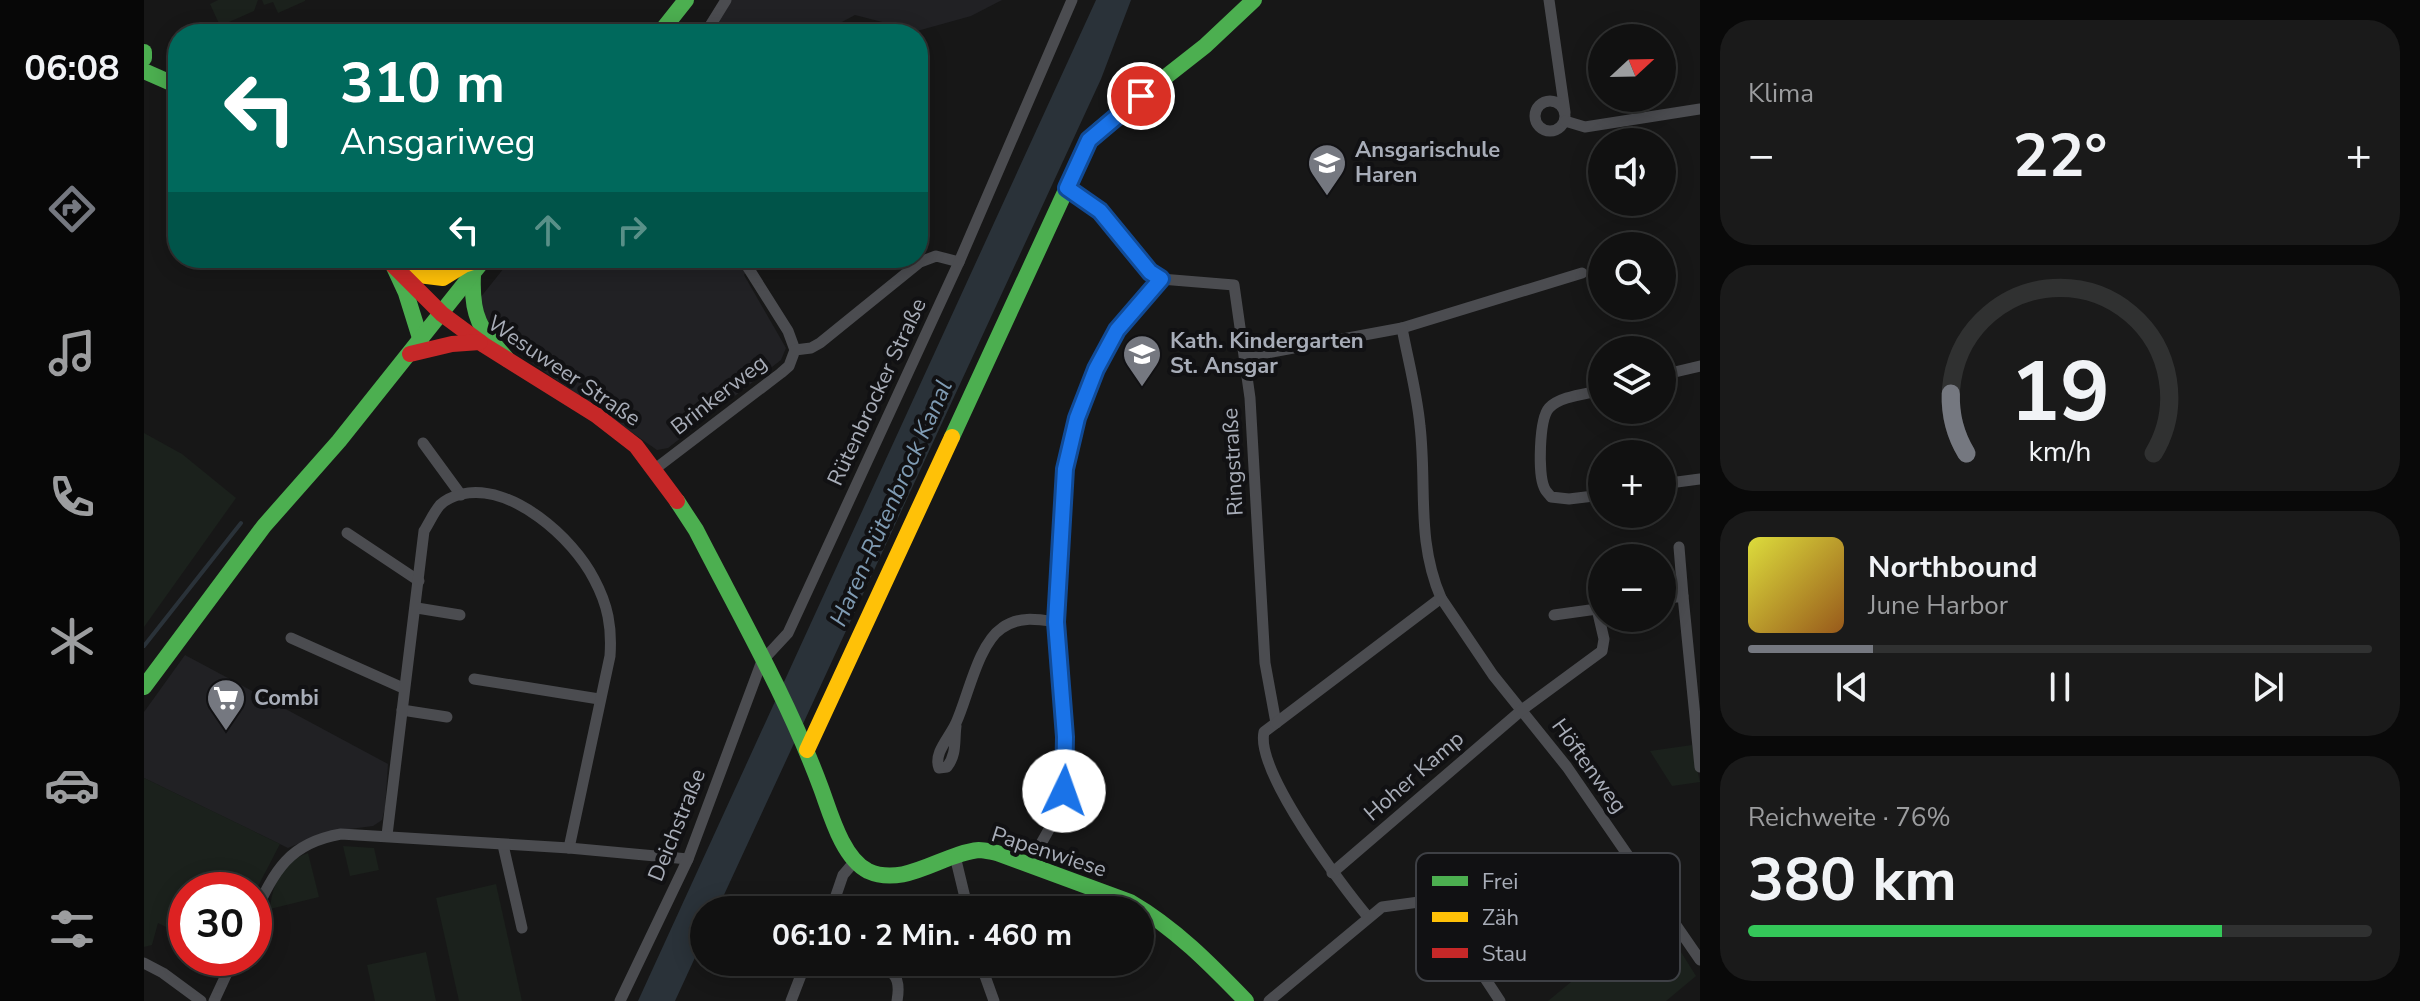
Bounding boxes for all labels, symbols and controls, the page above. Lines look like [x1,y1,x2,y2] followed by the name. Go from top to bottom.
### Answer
[1588,24,1676,112] north arrow
[1588,24,1676,632] map controls
[24,44,120,93] text: 06:08
[340,45,505,122] text: 310 m
[208,56,312,160] icon: left
[1107,62,1175,130] pin
[1119,74,1163,118] icon: arrive
[1748,76,1814,111] text: Klima
[2013,115,2107,197] text: 22°
[340,118,536,167] text: Ansgariweg
[1748,126,1774,186] text: −
[2346,126,2372,186] text: +
[1588,128,1676,216] button: sound
[1355,135,1500,190] place label: Ansgarischule Haren
[1306,142,1348,197] school or university icon: Ansgarischule Haren
[44,181,100,237] icon: directions
[442,208,486,252] icon: left
[526,208,570,252] icon: ahead
[610,208,654,252] icon: right
[1588,232,1676,320] button: search
[820,293,934,491] street label: Rütenbrocker Straße
[482,309,646,433] street label: Wesuweer Straße
[44,325,100,381] icon: music
[1170,326,1364,381] place label: Kath. Kindergarten St. Ansgar
[1121,333,1163,388] school or university icon: Kath. Kindergarten St. Ansgar
[2010,335,2110,448] text: 19
[1588,336,1676,424] button: layers
[665,348,773,442] street label: Brinkerweg
[822,375,960,631] water label: Haren-Rütenbrock Kanal
[1215,407,1251,517] street label: Ringstraße
[2029,432,2091,471] text: km/h
[1588,440,1676,528] button: +
[44,469,100,525] icon: phone
[1588,544,1676,632] button: −
[1868,547,2038,588] text: Northbound
[1868,588,2008,623] text: June Harbor
[44,613,100,669] icon: climate
[1830,665,1874,709] icon: previous
[2038,665,2082,709] icon: pause
[2246,665,2290,709] icon: next
[205,677,247,732] supermarket icon: Combi
[254,683,319,713] place label: Combi
[1544,713,1634,819] street label: Höftenweg
[1357,724,1471,828] street label: Hoher Kamp
[1022,749,1106,833] position arrow
[44,757,100,813] icon: car
[641,764,713,886] street label: Deichstraße
[1748,800,1951,835] text: Reichweite · 76%
[988,819,1110,885] street label: Papenwiese
[1748,839,1957,921] text: 380 km
[1416,853,1680,981] legend
[1482,867,1518,897] text: Frei
[168,872,272,976] speed limit sign: 30
[44,901,100,957] icon: filters
[1482,903,1519,933] text: Zäh
[772,915,1072,956] text: 06:10 · 2 Min. · 460 m
[1482,939,1527,969] text: Stau

